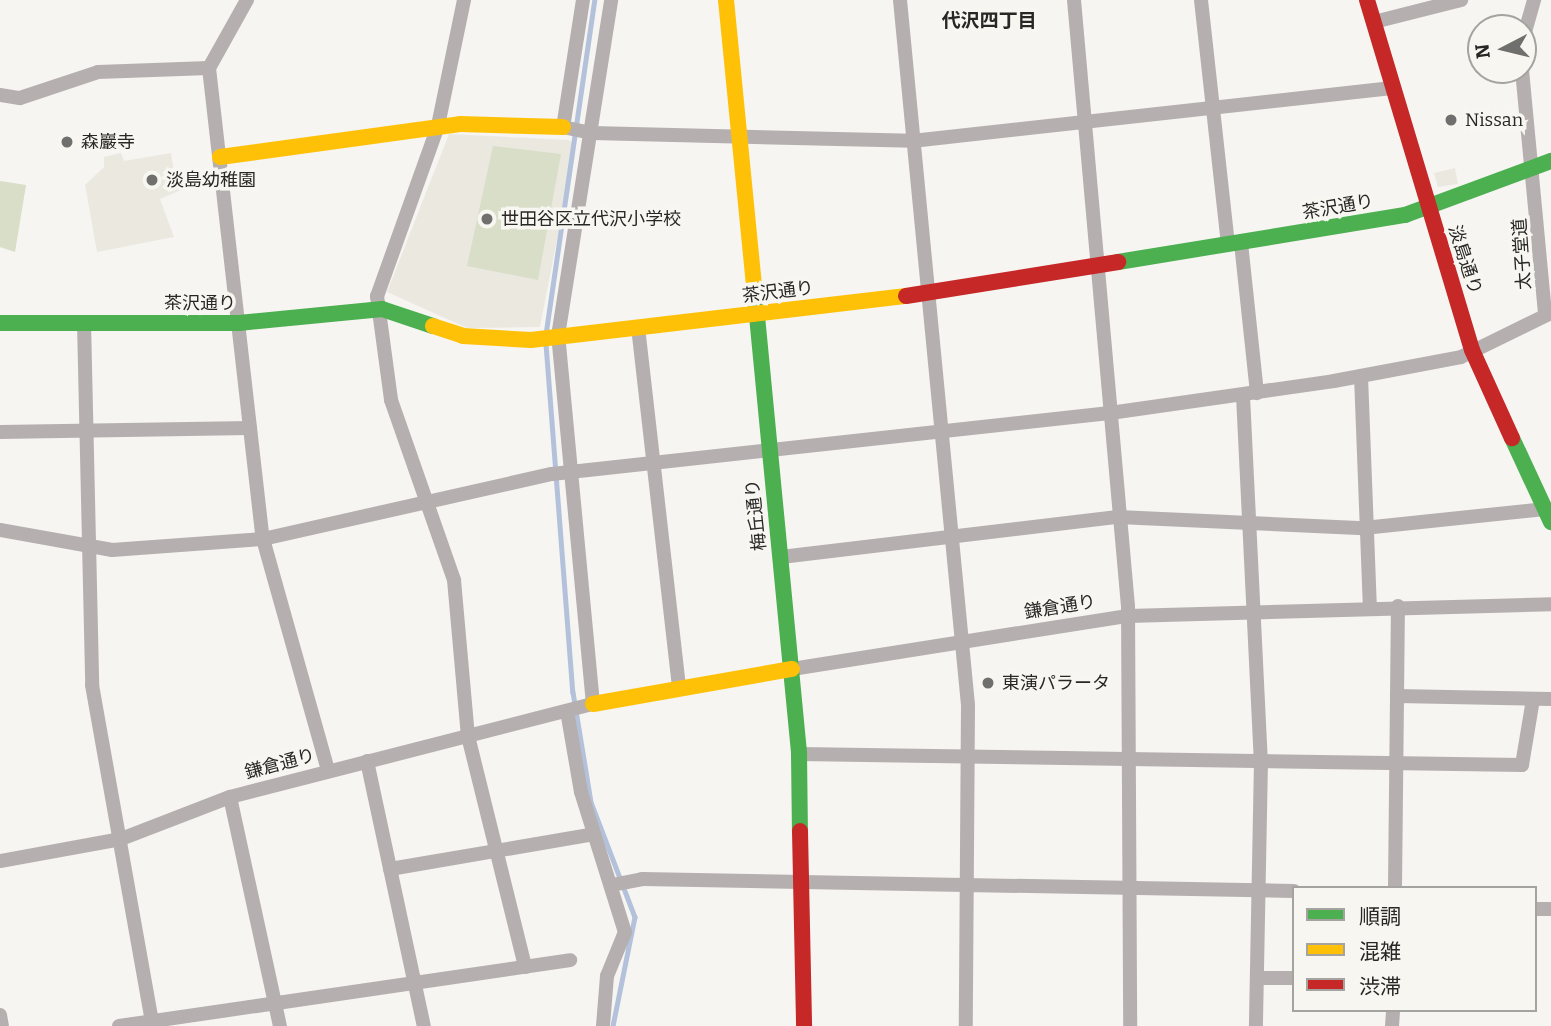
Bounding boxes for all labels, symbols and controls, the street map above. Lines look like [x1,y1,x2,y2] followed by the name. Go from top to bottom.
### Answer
[942,10,1036,32] district label: 代沢四丁目
[1467,14,1537,84] north arrow
[1470,43,1495,60] text: N
[1465,109,1523,131] place label: Nissan
[1443,112,1459,128] marker: Nissan
[81,131,135,153] place label: 森巖寺
[59,134,75,150] marker: 森巖寺
[166,169,256,191] place label: 淡島幼稚園
[144,172,160,188] marker: 淡島幼稚園
[1301,190,1375,224] street label: 茶沢通り
[501,208,681,230] place label: 世田谷区立代沢小学校
[479,211,495,227] marker: 世田谷区立代沢小学校
[1509,217,1535,291] street label: 太子堂道
[1444,222,1486,298] street label: 淡島通り
[741,277,815,307] street label: 茶沢通り
[164,292,236,314] street label: 茶沢通り
[741,478,771,552] street label: 梅丘通り
[1023,591,1097,623] street label: 鎌倉通り
[1002,672,1110,694] place label: 東演パラータ
[980,675,996,691] marker: 東演パラータ
[242,744,318,784] street label: 鎌倉通り
[1292,886,1537,1012] legend
[1359,904,1401,930] text: 順調
[1359,939,1401,965] text: 混雑
[1359,974,1401,1000] text: 渋滞

